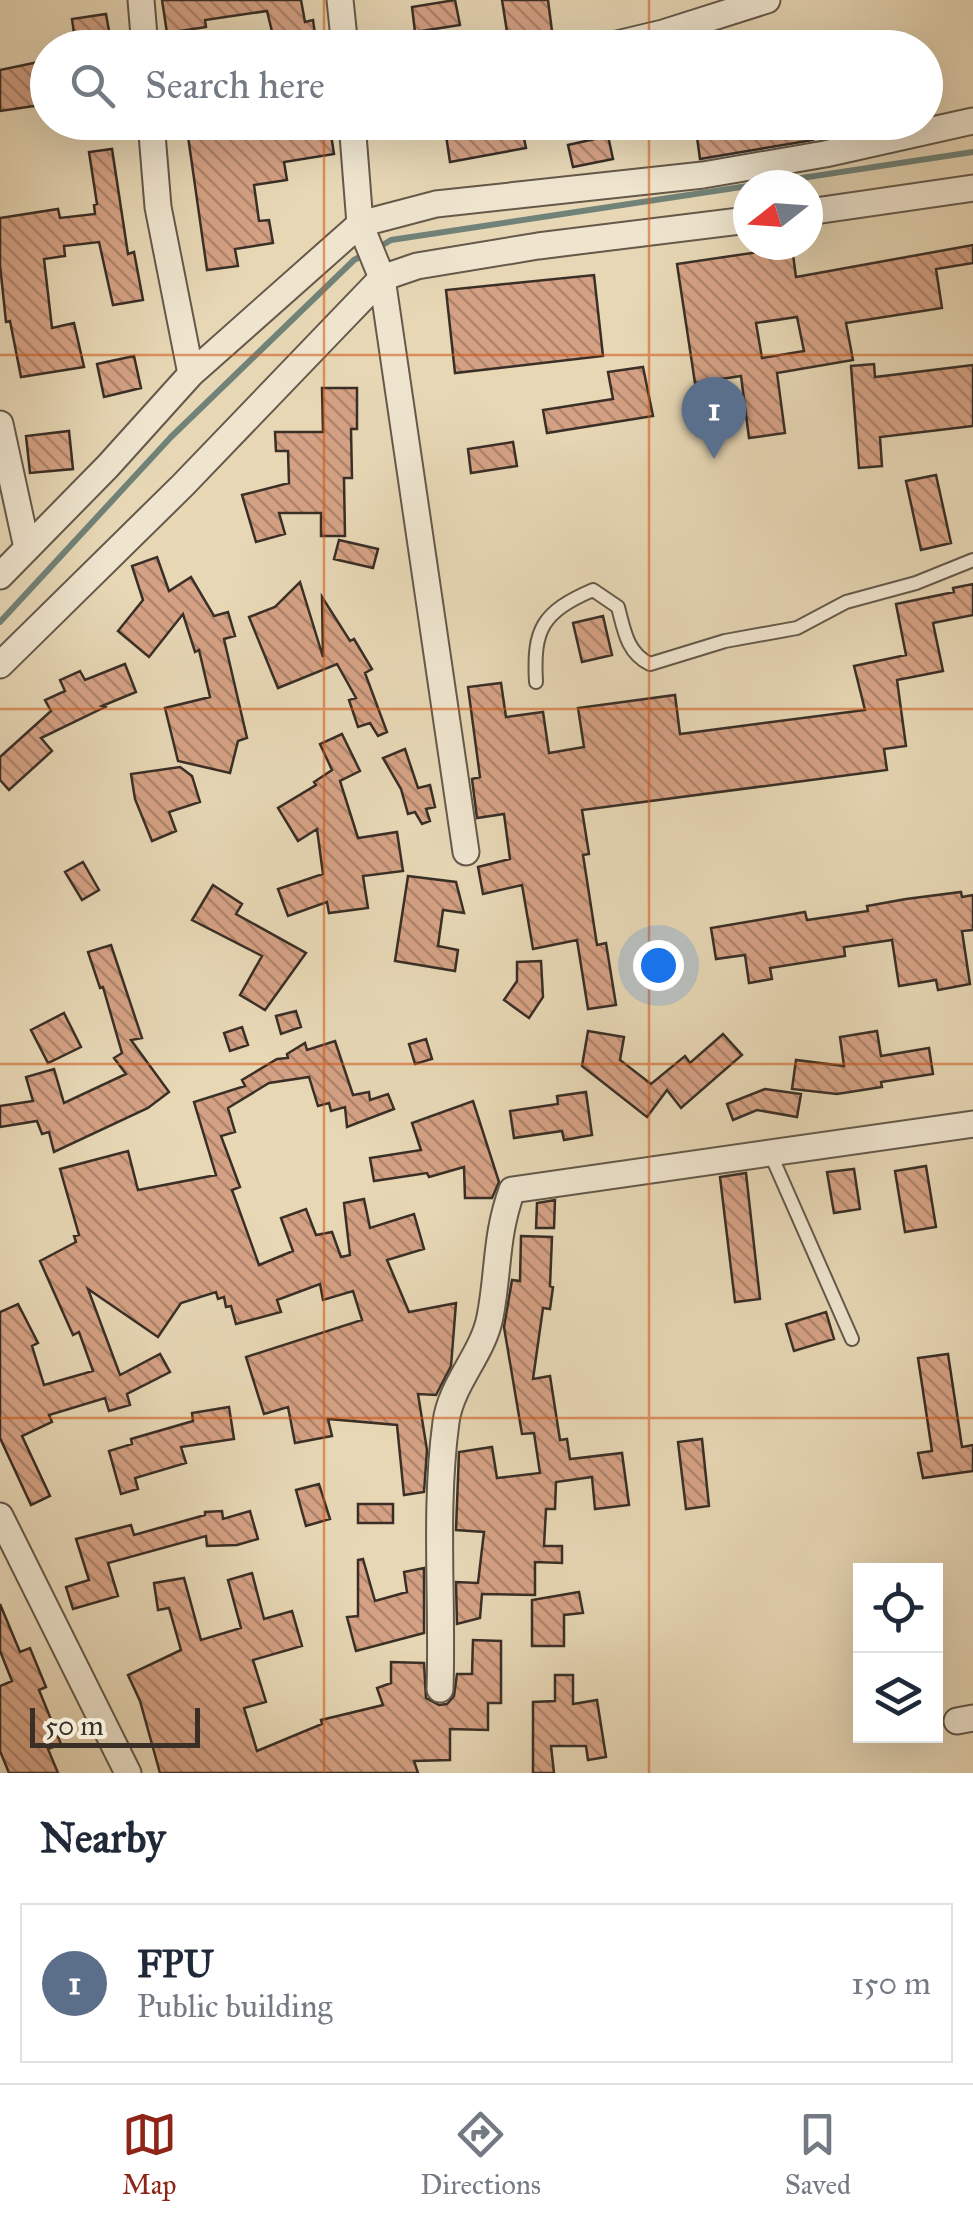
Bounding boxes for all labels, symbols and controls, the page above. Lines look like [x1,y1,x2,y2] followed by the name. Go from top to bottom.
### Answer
[30,30,943,140] search box
[65,58,120,113] icon: search
[145,62,325,108] text: Search here
[733,170,823,260] north arrow
[682,376,746,459] pin: 1
[633,940,684,991] your location
[853,1563,943,1743] map controls
[853,1563,943,1653] button: locate
[853,1653,943,1743] button: layers
[30,1703,200,1748] scale bar
[45,1708,104,1743] text: 50 m
[40,1812,165,1864] text: Nearby
[137,1941,214,1987] text: FPU
[68,1964,81,2003] text: 1
[851,1964,931,2003] text: 150 m
[137,1987,332,2026] text: Public building
[122,2107,177,2202] tab: Map
[420,2107,541,2202] tab: Directions
[785,2107,851,2202] tab: Saved

